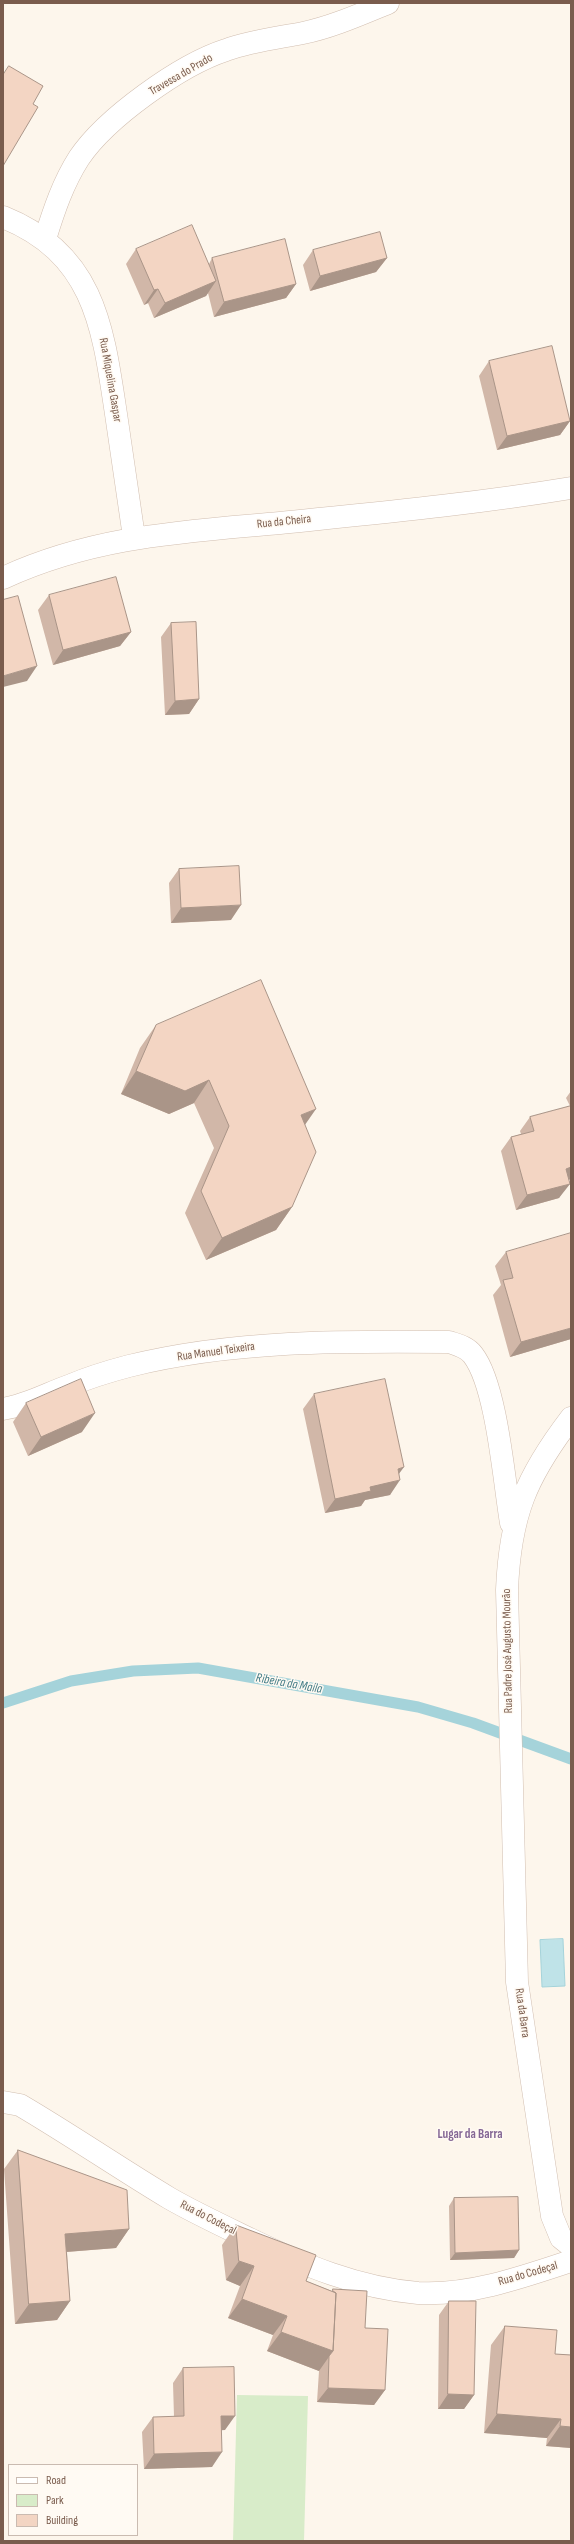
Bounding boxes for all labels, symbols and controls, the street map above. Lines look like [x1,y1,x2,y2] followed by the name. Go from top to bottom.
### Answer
[147,51,215,99] street label: Travessa do Prado
[95,337,125,423] street label: Rua Miquelina Gaspar
[256,512,312,532] street label: Rua da Cheira
[176,1339,256,1365] street label: Rua Manuel Teixeira
[500,1588,516,1714] street label: Rua Padre José Augusto Mourão
[255,1670,323,1698] water label: Ribeira da Maíla
[511,1987,533,2039] street label: Rua da Barra
[437,2127,503,2143] district label: Lugar da Barra
[178,2198,238,2238] street label: Rua do Codeçal
[497,2259,559,2289] street label: Rua do Codeçal
[8,2464,138,2536] legend
[46,2473,66,2488] text: Road
[46,2493,64,2508] text: Park
[46,2513,78,2528] text: Building

